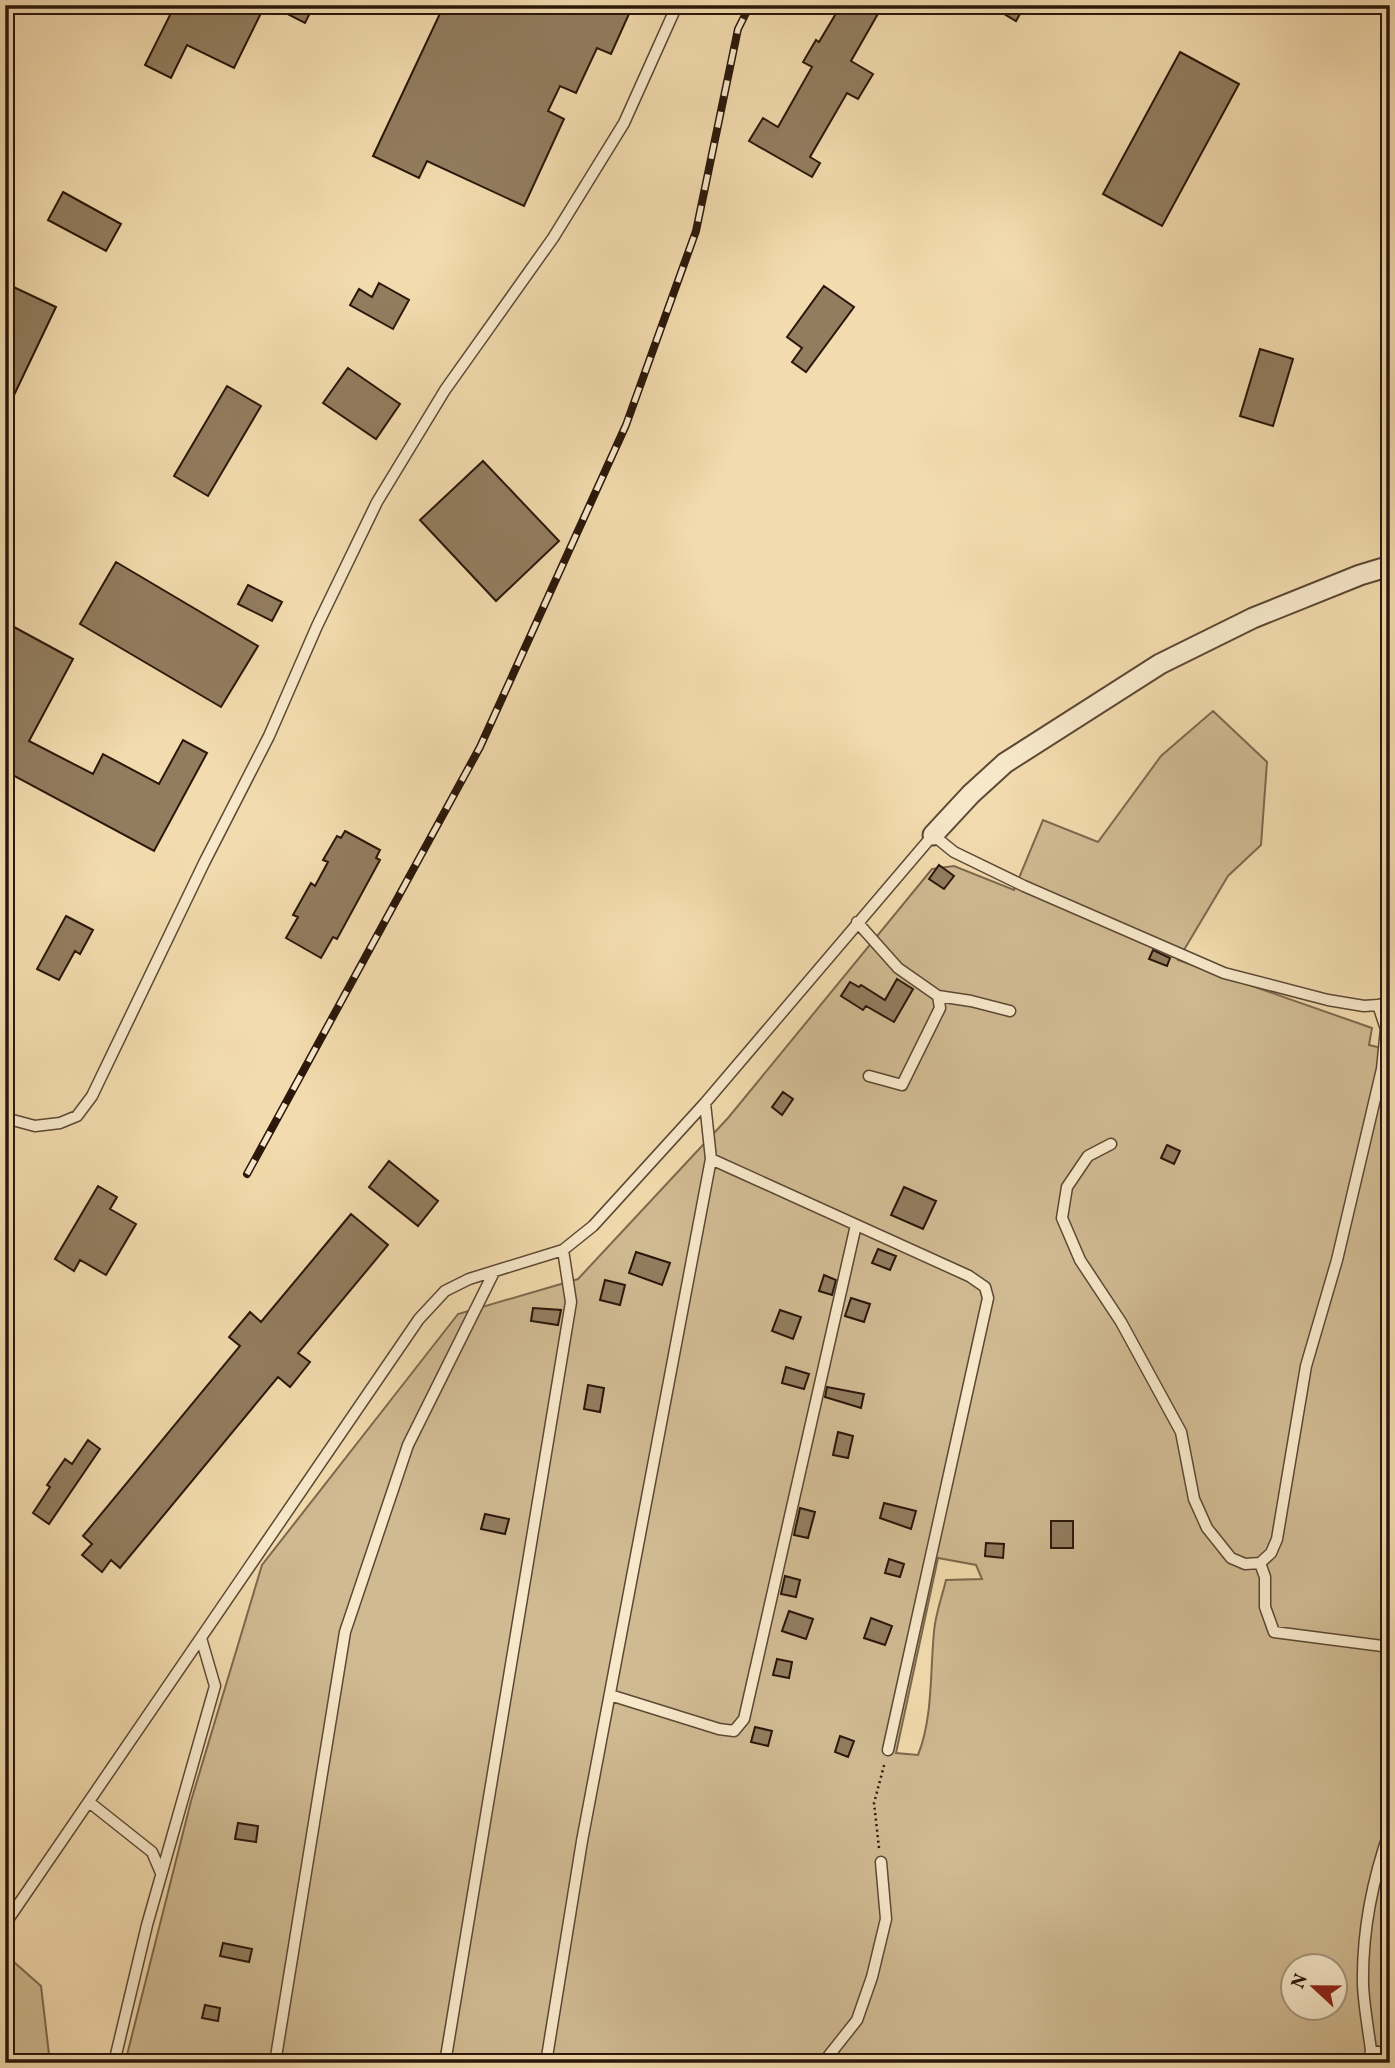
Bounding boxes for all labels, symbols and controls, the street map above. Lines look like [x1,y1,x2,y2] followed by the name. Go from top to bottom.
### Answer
[1280,1952,1350,2022] north arrow
[1285,1970,1315,1993] text: N

